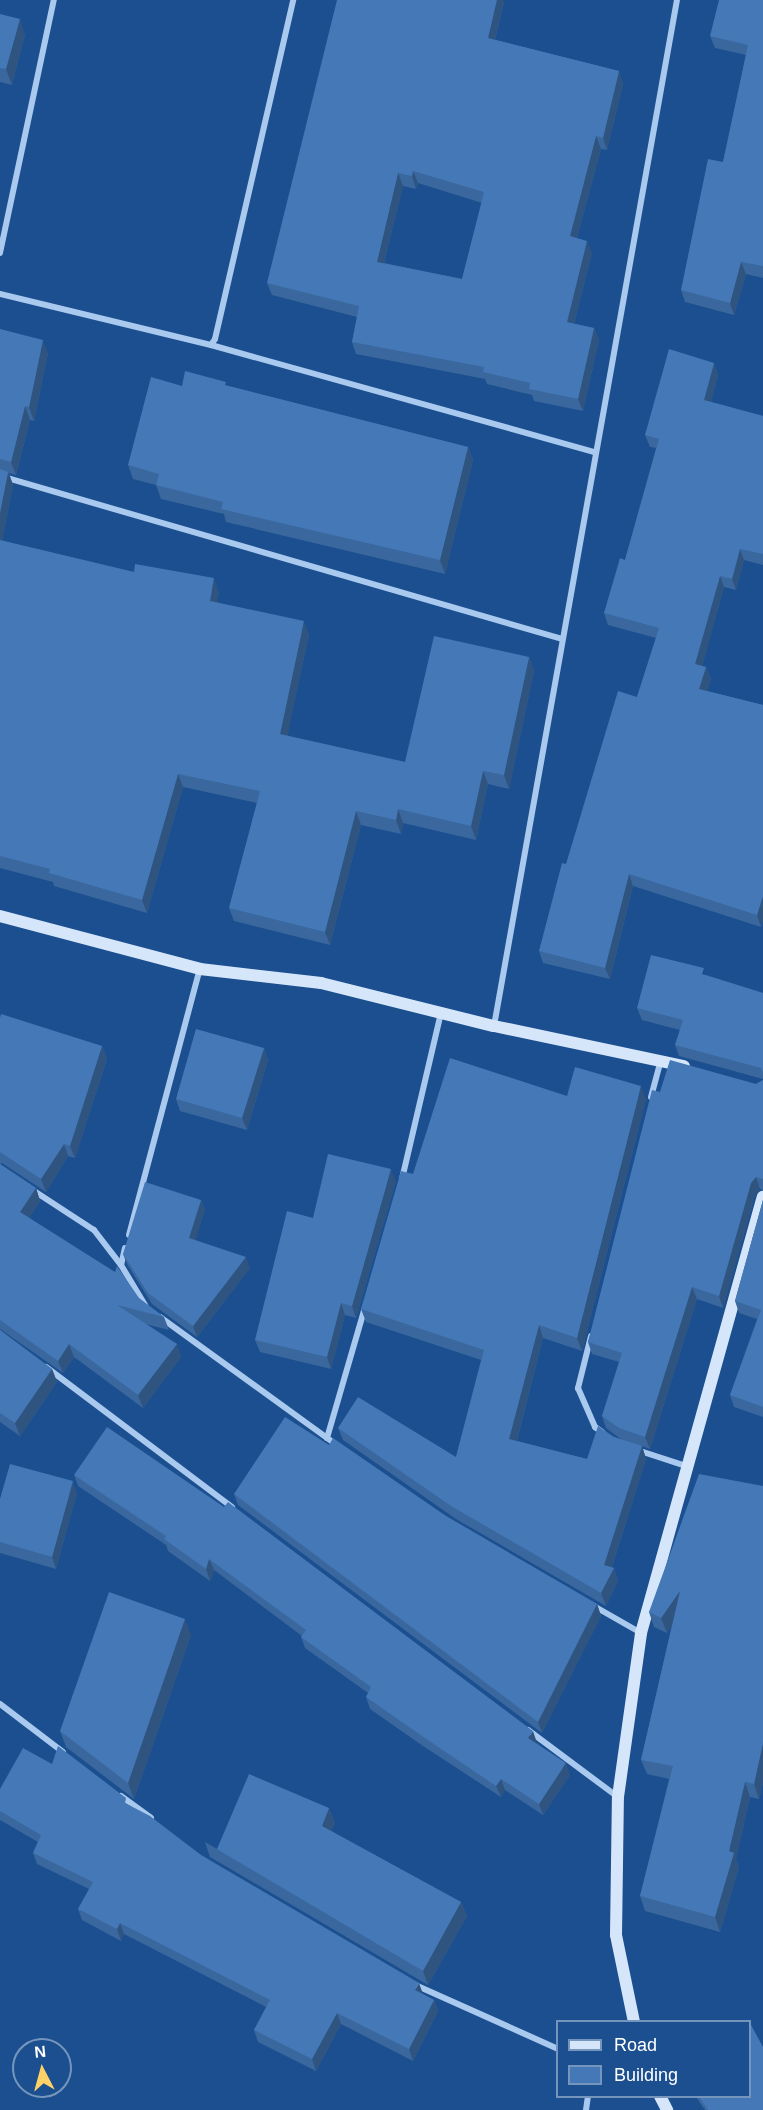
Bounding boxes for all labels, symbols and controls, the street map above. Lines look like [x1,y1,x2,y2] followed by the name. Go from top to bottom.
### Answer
[556,2020,751,2098] legend
[614,2035,657,2055] text: Road
[12,2038,72,2098] north arrow
[34,2043,47,2061] text: N
[614,2065,678,2085] text: Building

